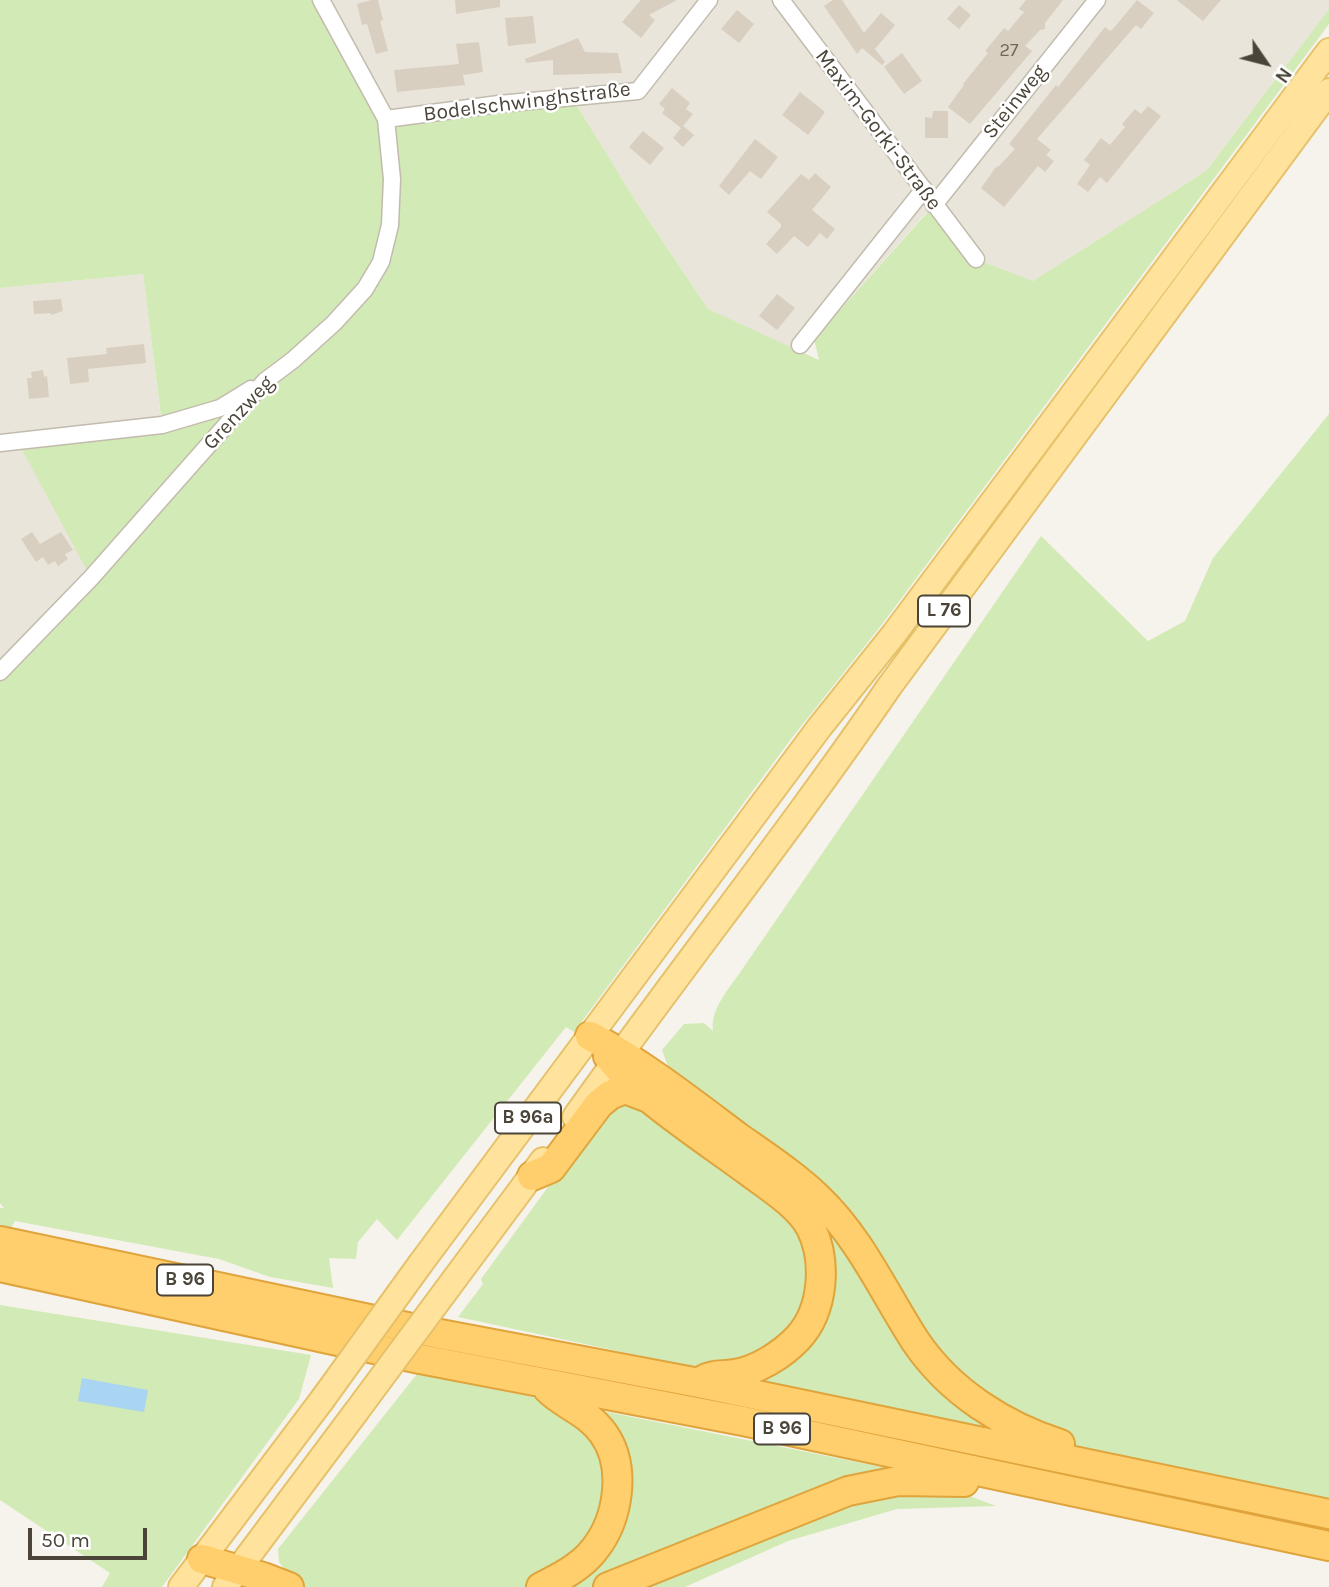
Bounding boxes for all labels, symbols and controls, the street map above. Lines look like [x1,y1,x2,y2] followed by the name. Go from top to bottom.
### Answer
[1231,28,1301,98] north arrow
[1000,40,1018,62] house number: 27
[809,45,947,215] street label: Maxim-Gorki-Straße
[977,60,1053,144] street label: Steinweg
[1270,63,1296,87] text: N
[422,77,632,127] street label: Bodelschwinghstraße
[198,371,280,455] street label: Grenzweg
[918,596,970,626] road number: L 76
[495,1102,561,1134] road number: B 96a
[157,1264,213,1296] road number: B 96
[754,1414,810,1444] road number: B 96
[32,1514,150,1558] scale bar
[41,1528,90,1552] text: 50 m

